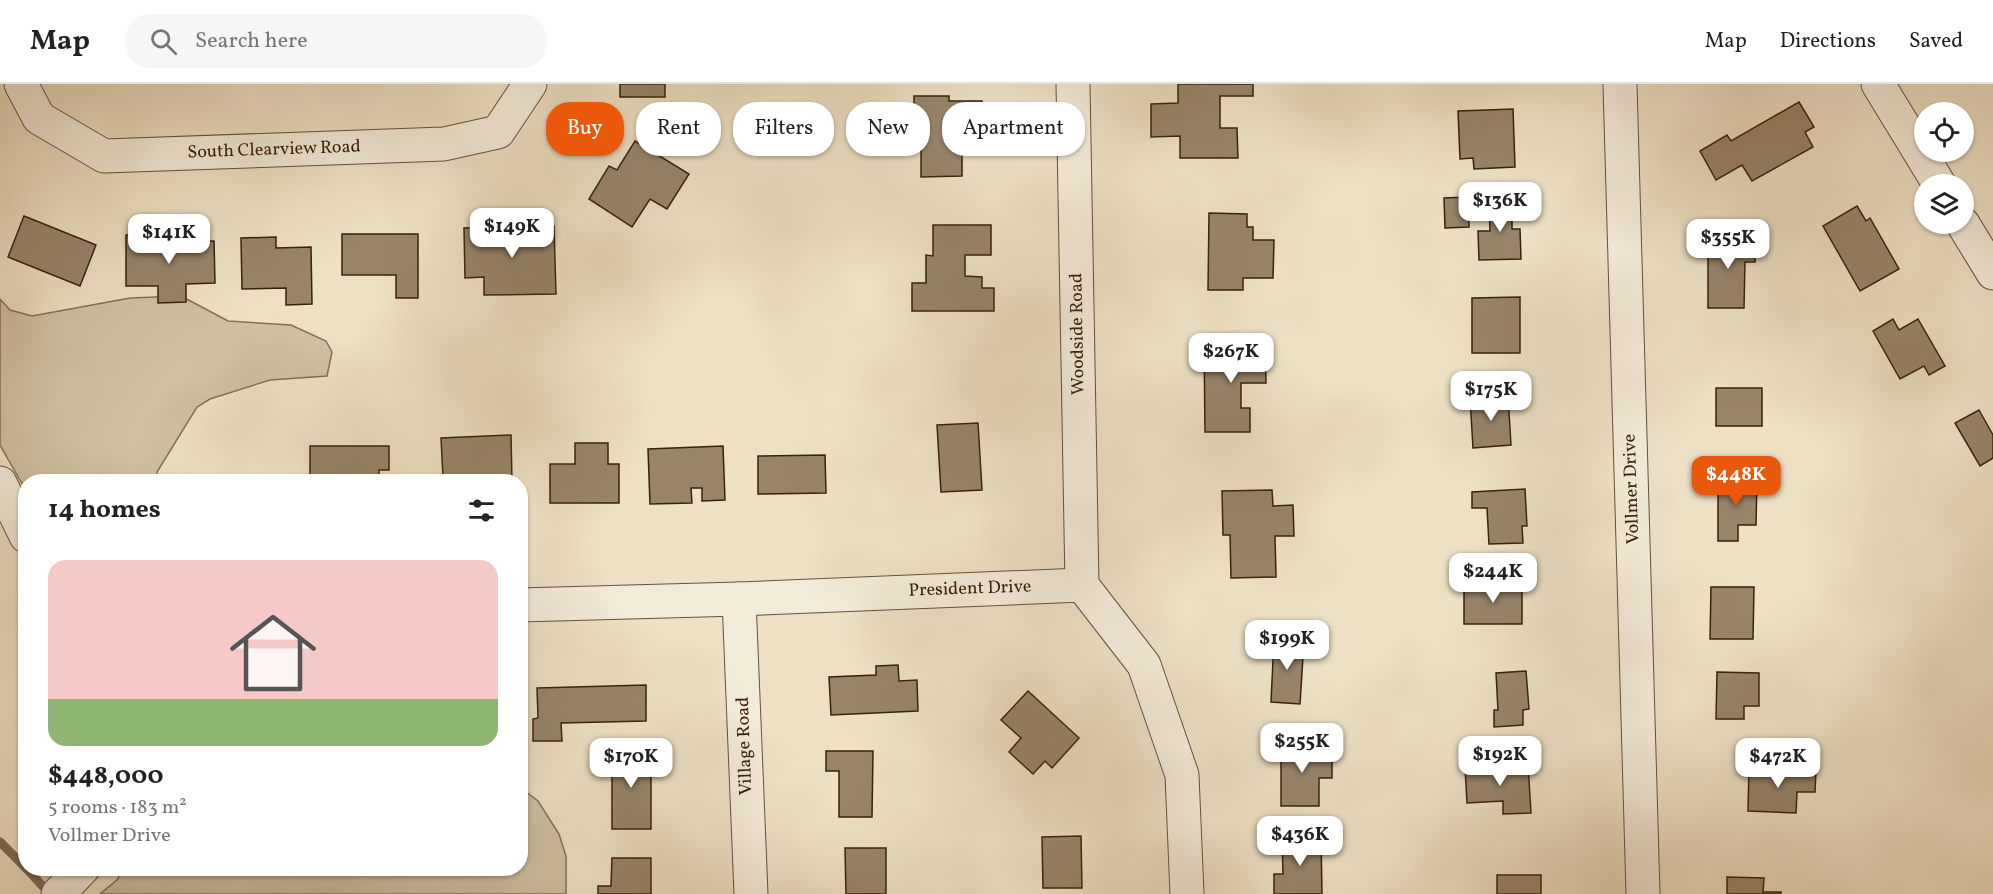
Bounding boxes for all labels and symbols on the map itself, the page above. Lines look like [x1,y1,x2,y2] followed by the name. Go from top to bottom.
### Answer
[187,134,361,166] street label: South Clearview Road
[1458,182,1542,233] pin: $136K
[470,208,554,259] pin: $149K
[127,214,211,265] pin: $141K
[1686,219,1770,270] pin: $355K
[1064,273,1092,395] street label: Woodside Road
[1189,333,1273,384] pin: $267K
[1449,371,1533,422] pin: $175K
[1618,433,1646,545] street label: Vollmer Drive
[1694,456,1778,507] pin: $448K
[1451,553,1535,604] pin: $244K
[908,574,1032,604] street label: President Drive
[1245,620,1329,671] pin: $199K
[731,696,759,796] street label: Village Road
[1260,723,1344,774] pin: $255K
[1458,736,1542,787] pin: $192K
[589,738,673,789] pin: $170K
[1736,738,1820,789] pin: $472K
[1258,816,1342,867] pin: $436K

